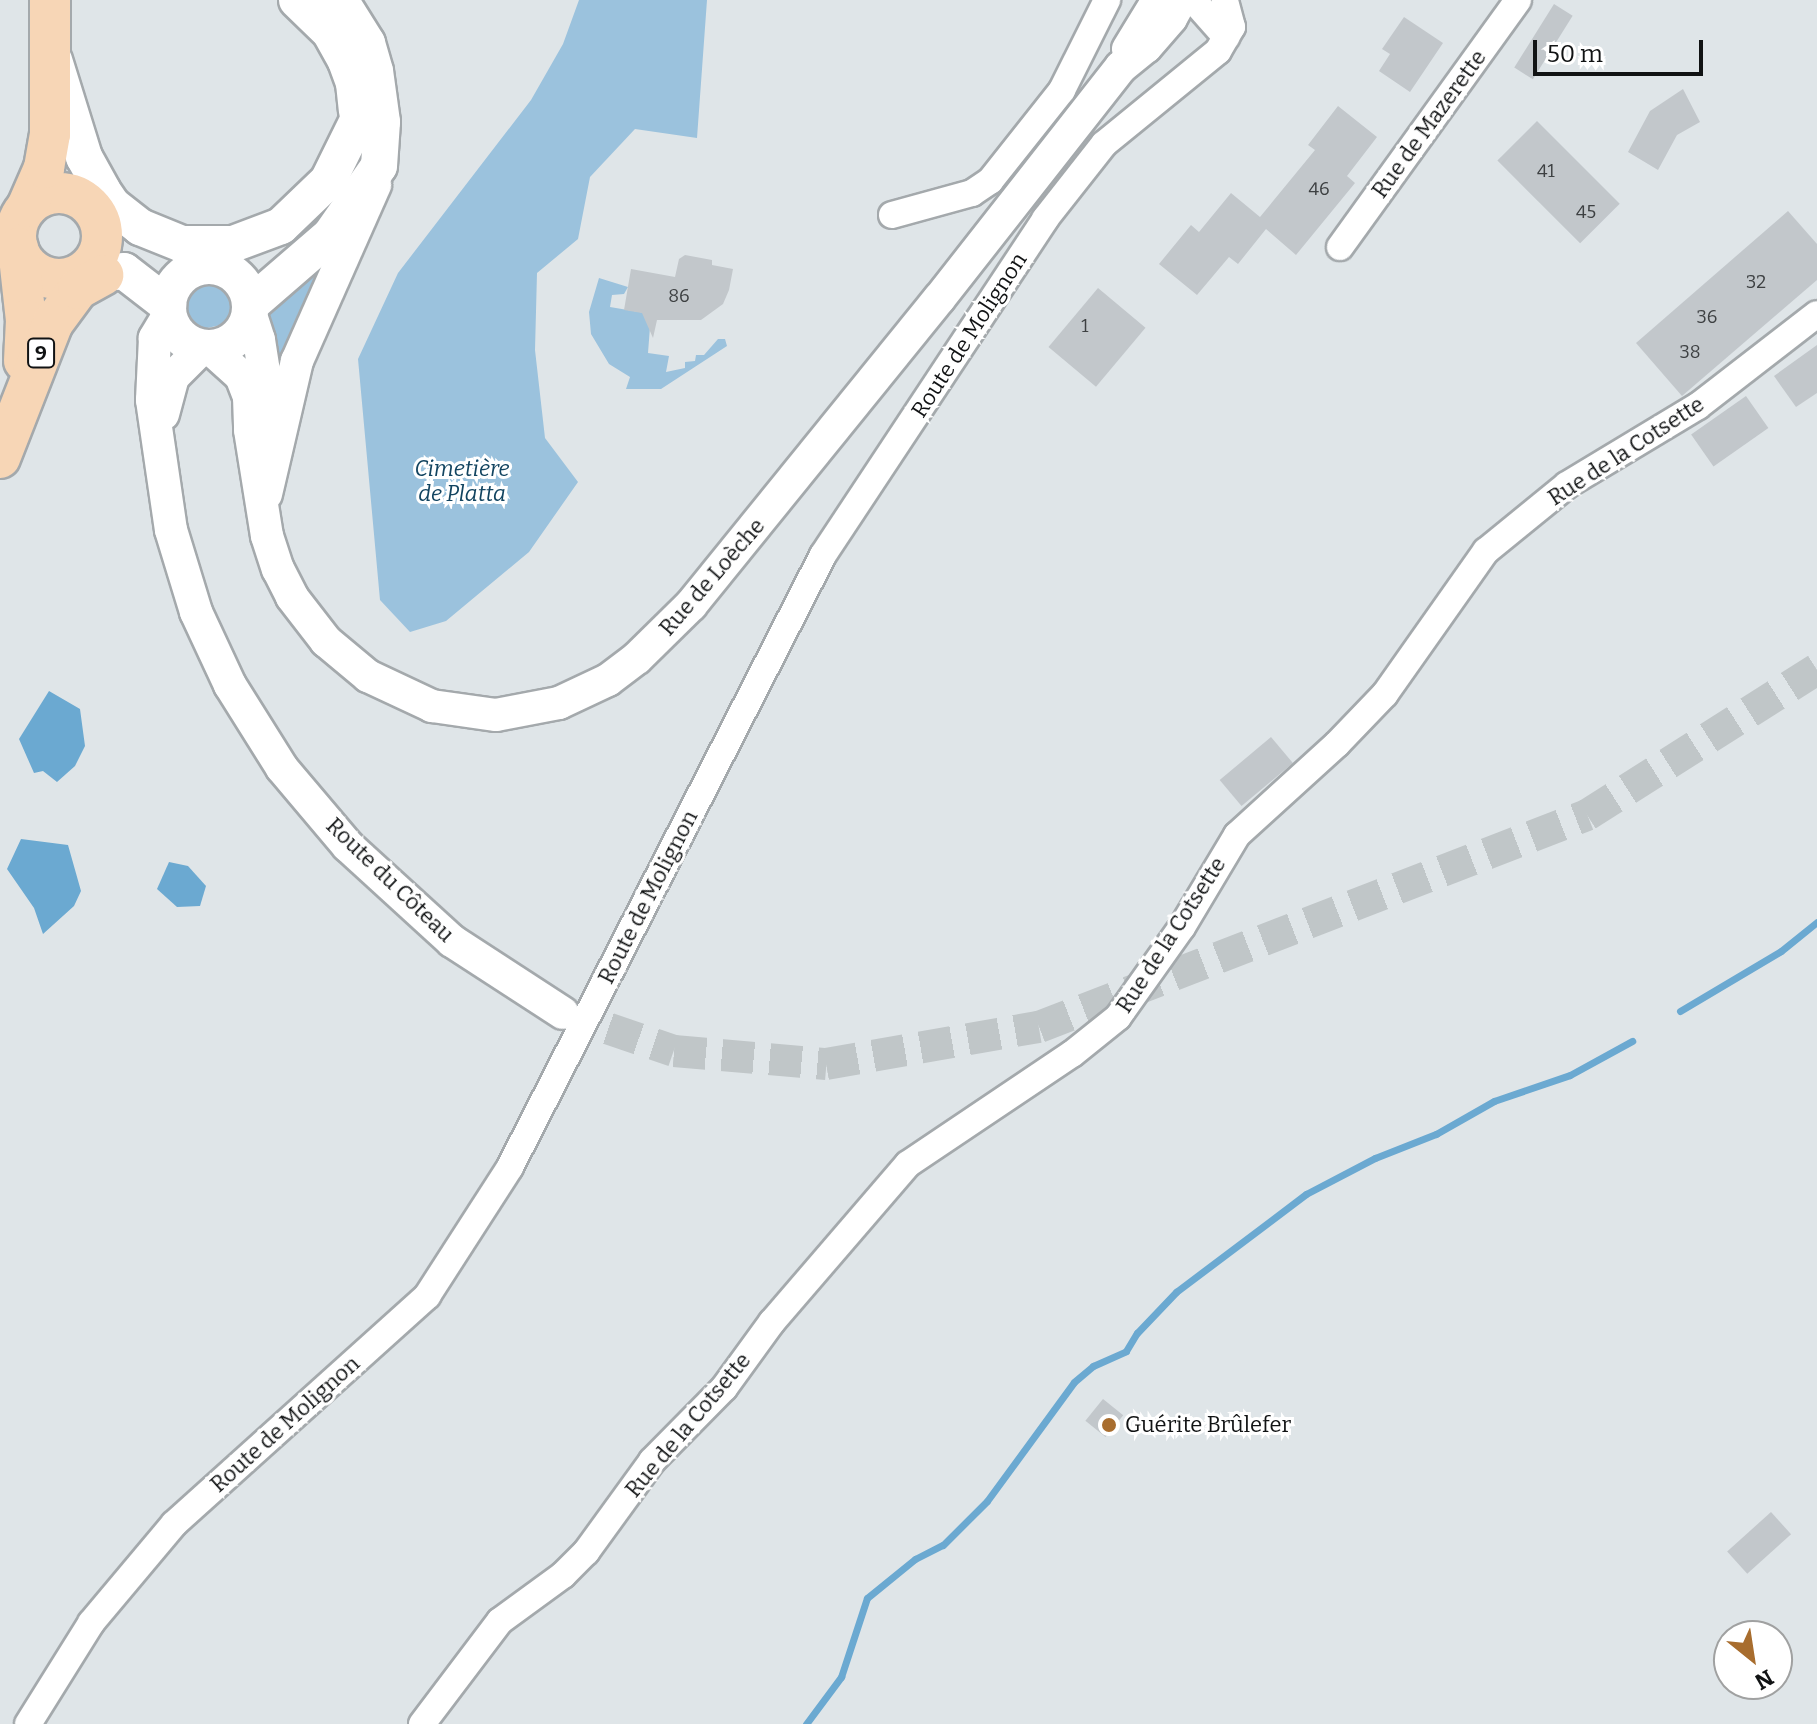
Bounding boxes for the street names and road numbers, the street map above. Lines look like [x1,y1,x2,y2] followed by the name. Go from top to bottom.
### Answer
[1366,45,1492,203] street label: Rue de Mazerette
[906,248,1032,422] street label: Route de Molignon
[27,337,55,369] road number: 9
[1543,391,1709,511] street label: Rue de la Cotsette
[654,513,770,641] street label: Rue de Loèche
[593,806,703,988] street label: Route de Molignon
[321,812,459,948] street label: Route du Côteau
[1111,852,1231,1018] street label: Rue de la Cotsette
[620,1347,756,1503] street label: Rue de la Cotsette
[205,1350,365,1498] street label: Route de Molignon

